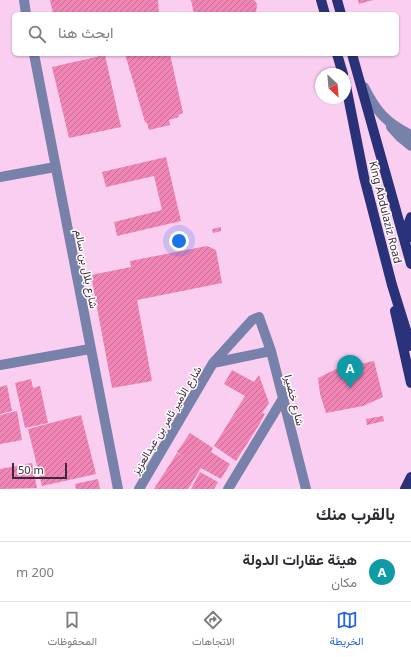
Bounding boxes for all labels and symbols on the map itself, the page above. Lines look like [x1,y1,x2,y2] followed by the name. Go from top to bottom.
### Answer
[315,68,351,104] north arrow
[366,159,406,265] street label: King Abdulaziz Road
[71,228,102,310] street label: شارع بلال بن سالم
[169,231,189,251] your location
[337,355,363,388] pin: A
[127,363,205,479] street label: شارع الأمير ثامر بن عبدالعزيز
[280,373,309,428] street label: شارع خضيرا
[12,461,67,480] scale bar

